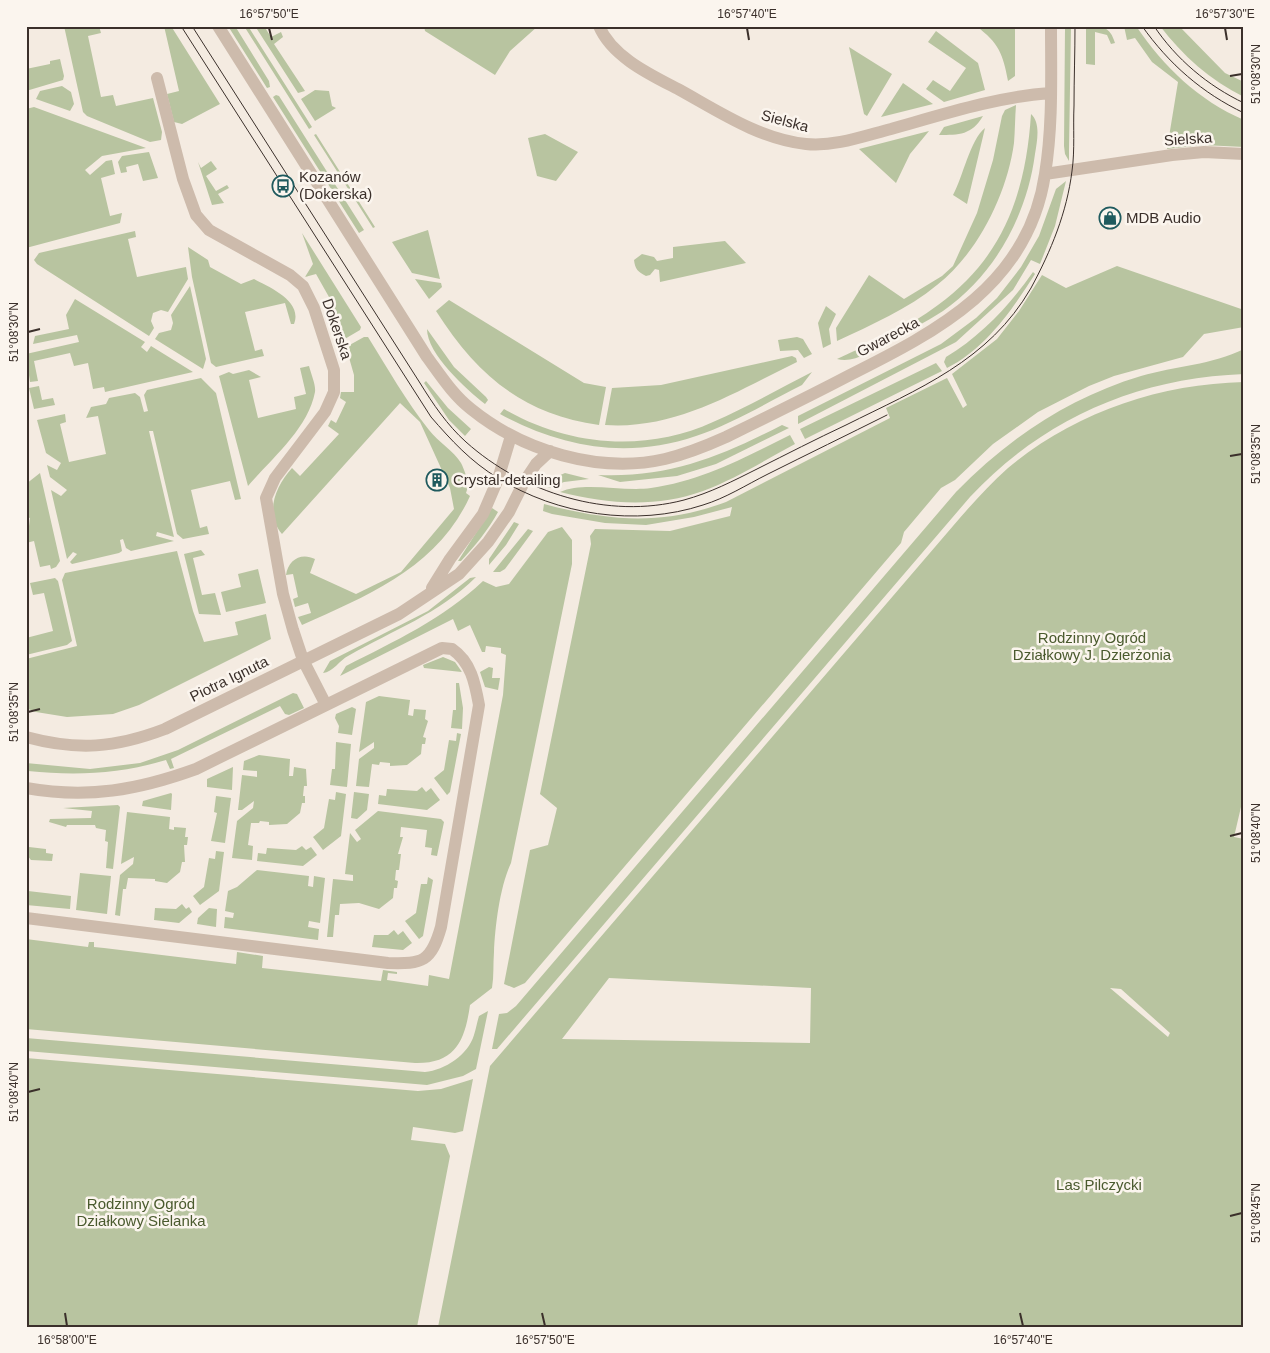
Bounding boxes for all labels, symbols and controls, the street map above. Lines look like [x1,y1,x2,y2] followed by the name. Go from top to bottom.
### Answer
[239,7,299,21] text: 16°57'50"E
[717,7,777,21] text: 16°57'40"E
[1195,7,1255,21] text: 16°57'30"E
[1249,44,1263,104] text: 51°08'30"N
[760,106,811,135] street label: Sielska
[1163,128,1213,149] street label: Sielska
[299,168,372,202] place label: Kozanów (Dokerska)
[271,174,295,198] bus stop icon: Kozanów (Dokerska)
[1098,206,1122,230] shop icon: MDB Audio
[1126,209,1201,226] place label: MDB Audio
[319,296,356,362] street label: Dokerska
[7,302,21,362] text: 51°08'30"N
[854,313,922,360] street label: Gwarecka
[1249,424,1263,484] text: 51°08'35"N
[425,468,449,492] building icon: Crystal-detailing
[453,471,561,488] place label: Crystal-detailing
[1013,629,1172,663] park label: Rodzinny Ogród Działkowy J. Dzierżonia
[187,652,271,705] street label: Piotra Ignuta
[7,682,21,742] text: 51°08'35"N
[1249,803,1263,863] text: 51°08'40"N
[7,1062,21,1122] text: 51°08'40"N
[1056,1176,1142,1193] park label: Las Pilczycki
[1249,1183,1263,1243] text: 51°08'45"N
[76,1195,206,1229] park label: Rodzinny Ogród Działkowy Sielanka
[37,1333,97,1347] text: 16°58'00"E
[515,1333,575,1347] text: 16°57'50"E
[993,1333,1053,1347] text: 16°57'40"E

